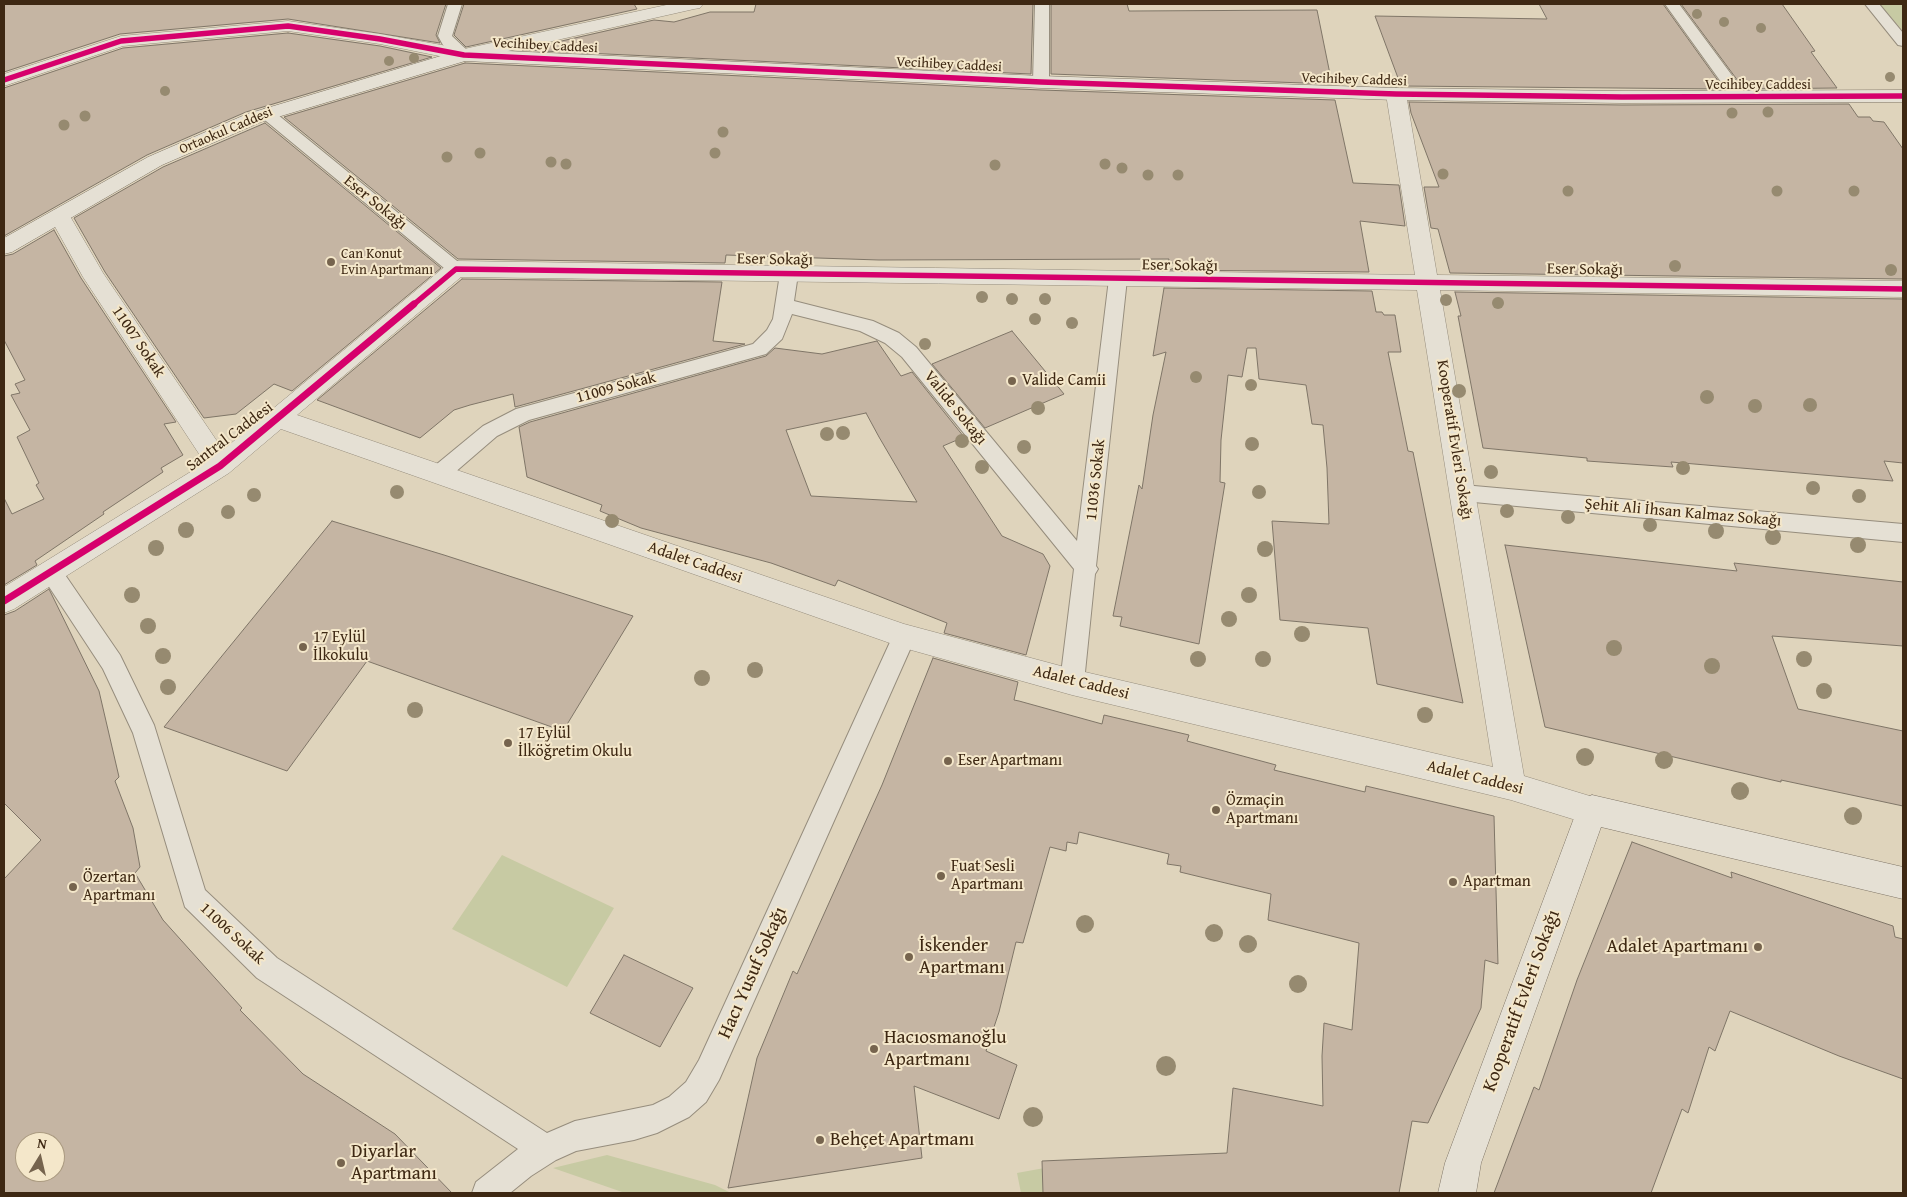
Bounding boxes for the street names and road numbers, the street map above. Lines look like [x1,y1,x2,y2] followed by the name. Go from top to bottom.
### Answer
[492,35,598,57] street label: Vecihibey Caddesi
[896,54,1002,76] street label: Vecihibey Caddesi
[1301,70,1407,90] street label: Vecihibey Caddesi
[1705,77,1811,93] street label: Vecihibey Caddesi
[177,104,275,158] street label: Ortaokul Caddesi
[339,172,411,234] street label: Eser Sokağı
[737,250,813,270] street label: Eser Sokağı
[1142,256,1218,276] street label: Eser Sokağı
[1547,260,1623,280] street label: Eser Sokağı
[107,303,169,381] street label: 11007 Sokak
[1432,359,1476,521] street label: Kooperatif Evleri Sokağı
[919,367,991,449] street label: Valide Sokağı
[574,368,658,408] street label: 11009 Sokak
[183,398,277,476] street label: Santral Caddesi
[1082,438,1110,522] street label: 11036 Sokak
[1584,495,1782,531] street label: Şehit Ali İhsan Kalmaz Sokağı
[645,538,745,588] street label: Adalet Caddesi
[1031,662,1131,704] street label: Adalet Caddesi
[1425,757,1525,799] street label: Adalet Caddesi
[196,899,268,969] street label: 11006 Sokak
[714,904,792,1042] street label: Hacı Yusuf Sokağı
[1478,907,1566,1095] street label: Kooperatif Evleri Sokağı

